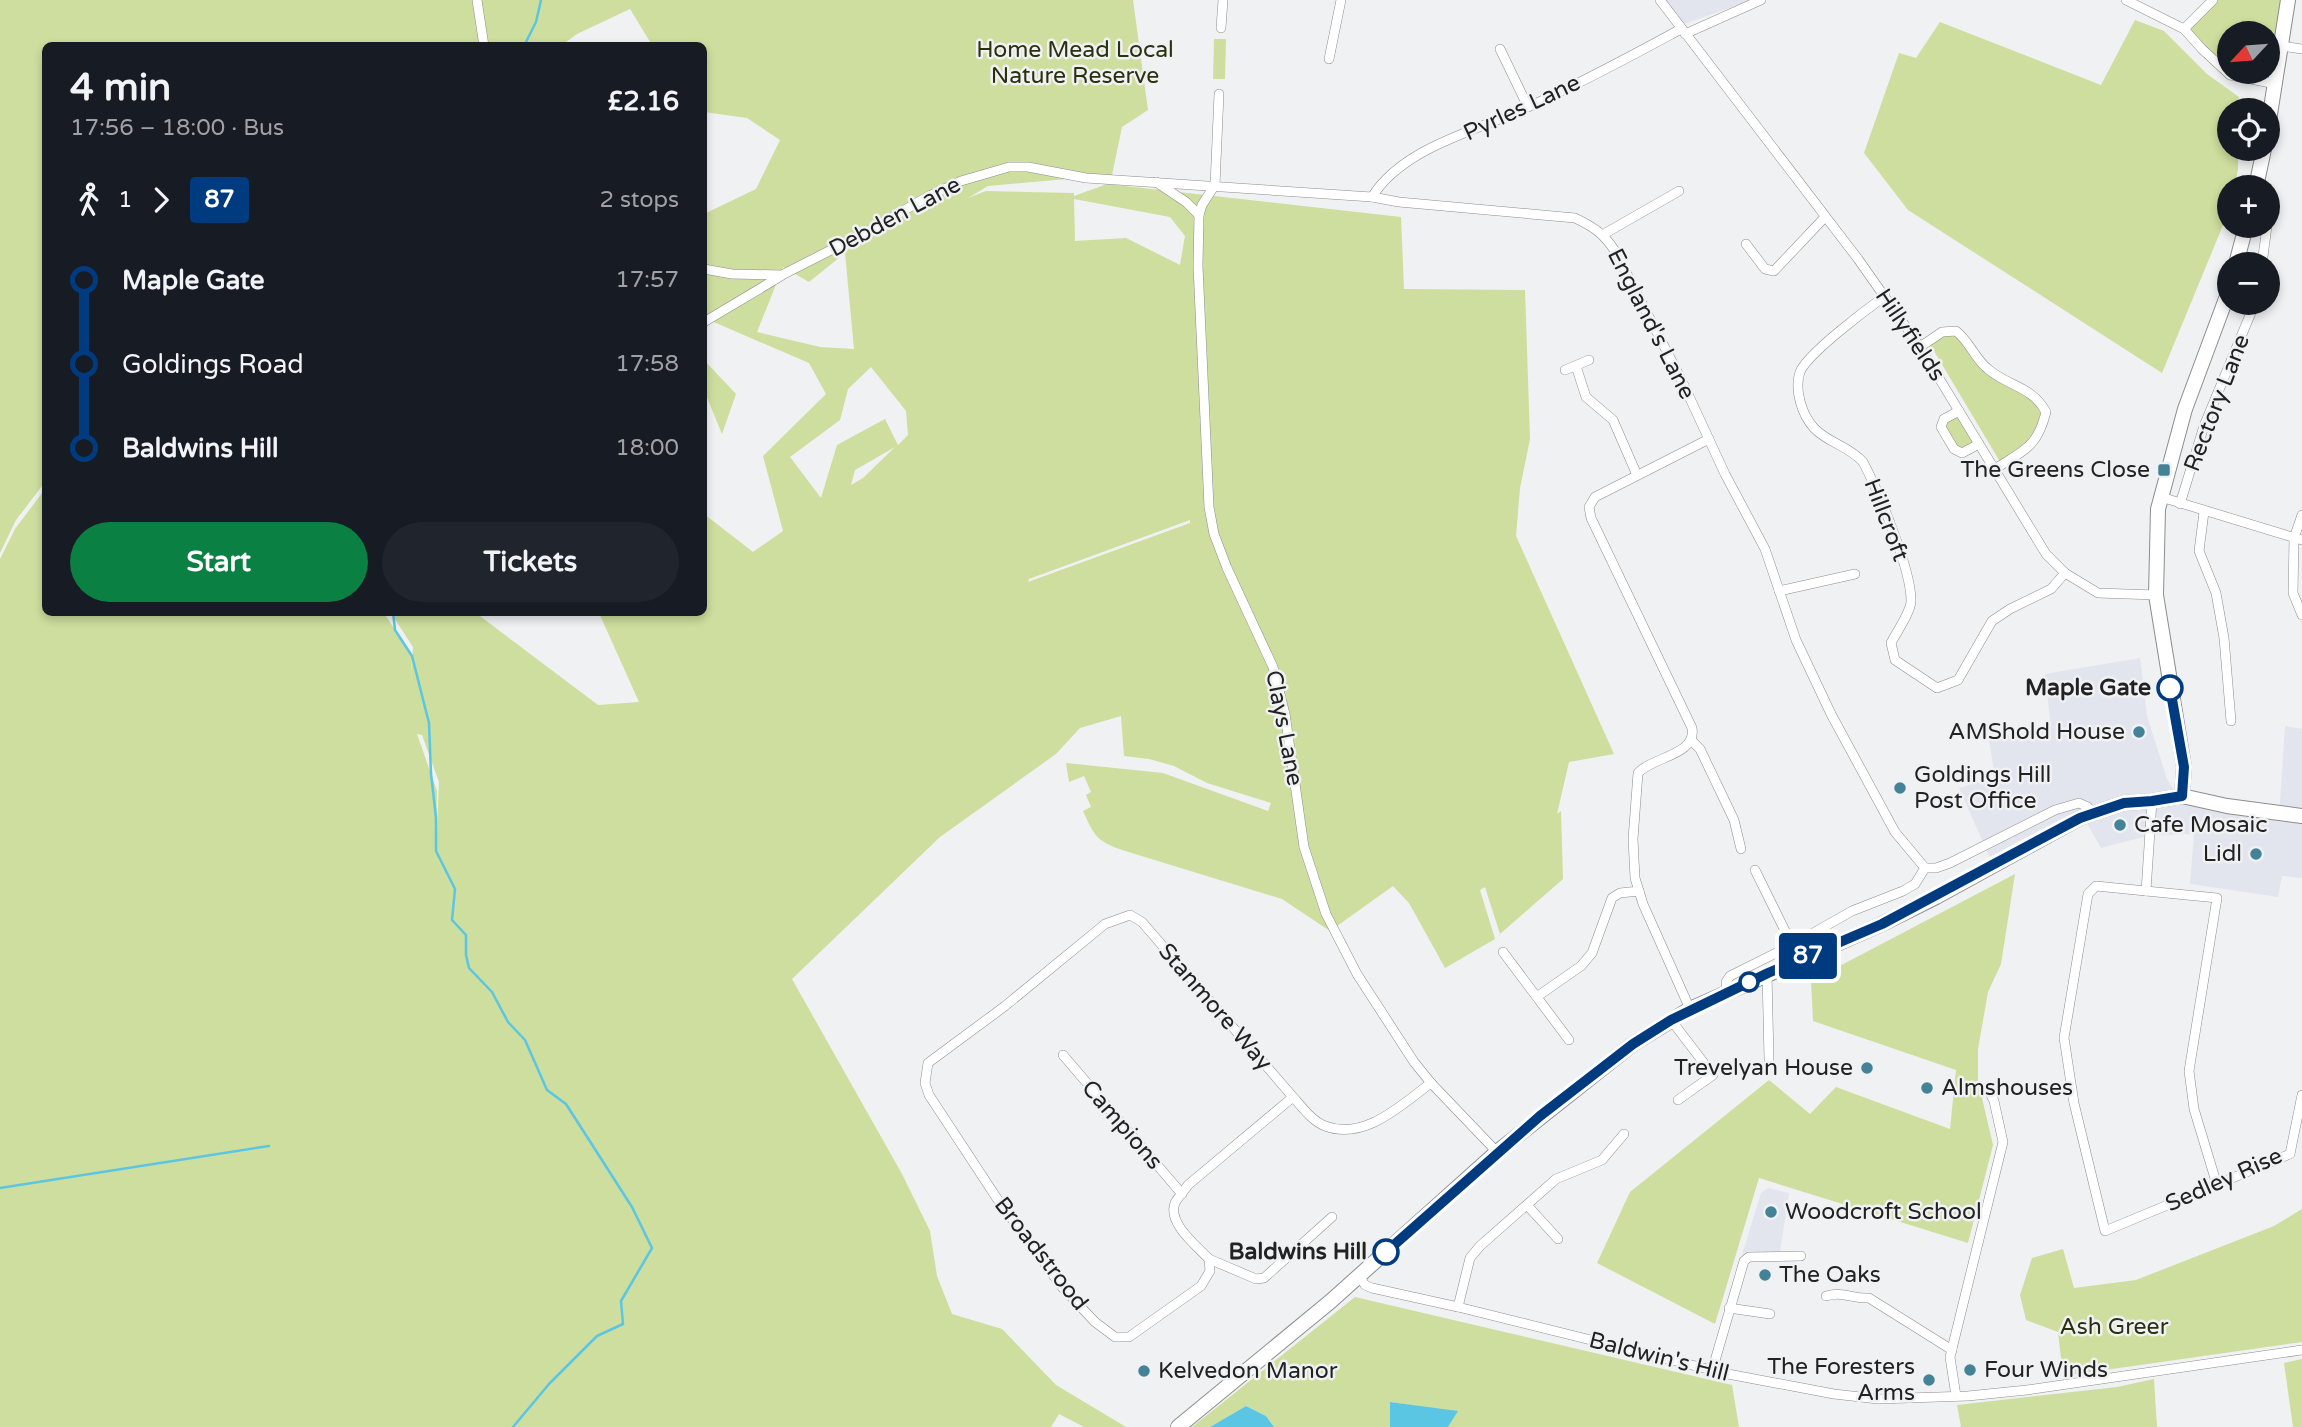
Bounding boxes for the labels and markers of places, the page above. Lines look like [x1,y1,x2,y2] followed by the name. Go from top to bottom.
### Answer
[1960,456,2150,484] place label: The Greens Close
[2156,462,2172,478] marker: The Greens Close
[2025,674,2151,702] place label: Maple Gate
[2157,675,2183,701] marker: Maple Gate
[1948,718,2125,746] place label: AMShold House
[2131,724,2147,740] marker: AMShold House
[1914,761,2051,815] place label: Goldings Hill Post Office
[1892,780,1908,796] marker: Goldings Hill Post Office
[2134,811,2268,839] place label: Cafe Mosaic
[2112,817,2128,833] marker: Cafe Mosaic
[2203,840,2242,868] place label: Lidl
[2248,846,2264,862] marker: Lidl
[1739,972,1759,992] unlabelled marker
[1674,1054,1853,1082] place label: Trevelyan House
[1859,1060,1875,1076] marker: Trevelyan House
[1941,1074,2073,1102] place label: Almshouses
[1919,1080,1935,1096] marker: Almshouses
[1785,1198,1982,1226] place label: Woodcroft School
[1763,1204,1779,1220] marker: Woodcroft School
[1229,1238,1367,1266] place label: Baldwins Hill
[1373,1239,1399,1265] marker: Baldwins Hill
[1779,1261,1881,1289] place label: The Oaks
[1757,1267,1773,1283] marker: The Oaks
[1767,1353,1915,1407] place label: The Foresters Arms
[1984,1356,2108,1384] place label: Four Winds
[1158,1357,1338,1385] place label: Kelvedon Manor
[1962,1362,1978,1378] marker: Four Winds
[1136,1363,1152,1379] marker: Kelvedon Manor
[1921,1372,1937,1388] marker: The Foresters Arms

